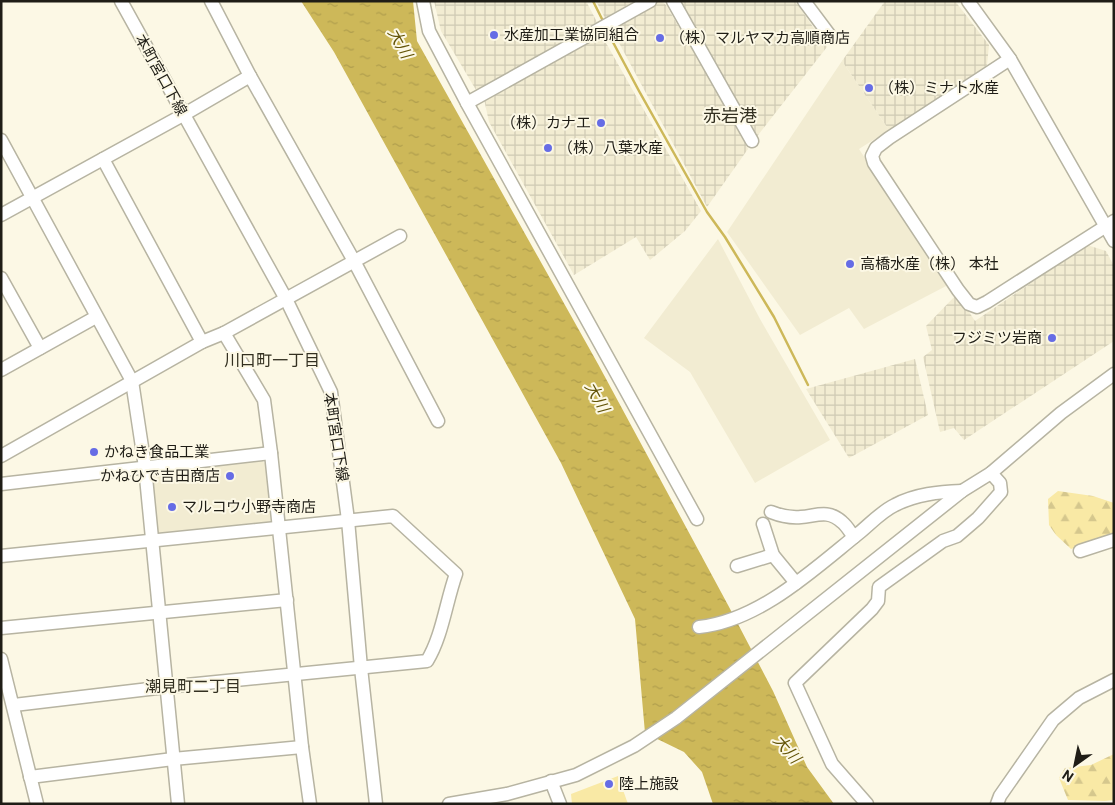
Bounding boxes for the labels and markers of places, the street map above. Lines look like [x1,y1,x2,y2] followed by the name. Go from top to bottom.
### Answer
[504,26,639,44] place label: 水産加工業協同組合
[488,29,500,41] marker: 水産加工業協同組合
[670,29,850,47] place label: （株）マルヤマカ高順商店
[654,32,666,44] marker: （株）マルヤマカ高順商店
[879,79,999,97] place label: （株）ミナト水産
[863,82,875,94] marker: （株）ミナト水産
[501,114,591,132] place label: （株）カナエ
[595,117,607,129] marker: （株）カナエ
[558,139,663,157] place label: （株）八葉水産
[542,142,554,154] marker: （株）八葉水産
[860,255,999,273] place label: 高橋水産（株） 本社
[844,258,856,270] marker: 高橋水産（株） 本社
[952,329,1042,347] place label: フジミツ岩商
[1046,332,1058,344] marker: フジミツ岩商
[104,443,209,461] place label: かねき食品工業
[88,446,100,458] marker: かねき食品工業
[100,467,220,485] place label: かねひで吉田商店
[224,470,236,482] marker: かねひで吉田商店
[182,498,316,516] place label: マルコウ小野寺商店
[166,501,178,513] marker: マルコウ小野寺商店
[619,775,679,793] place label: 陸上施設
[603,778,615,790] marker: 陸上施設

